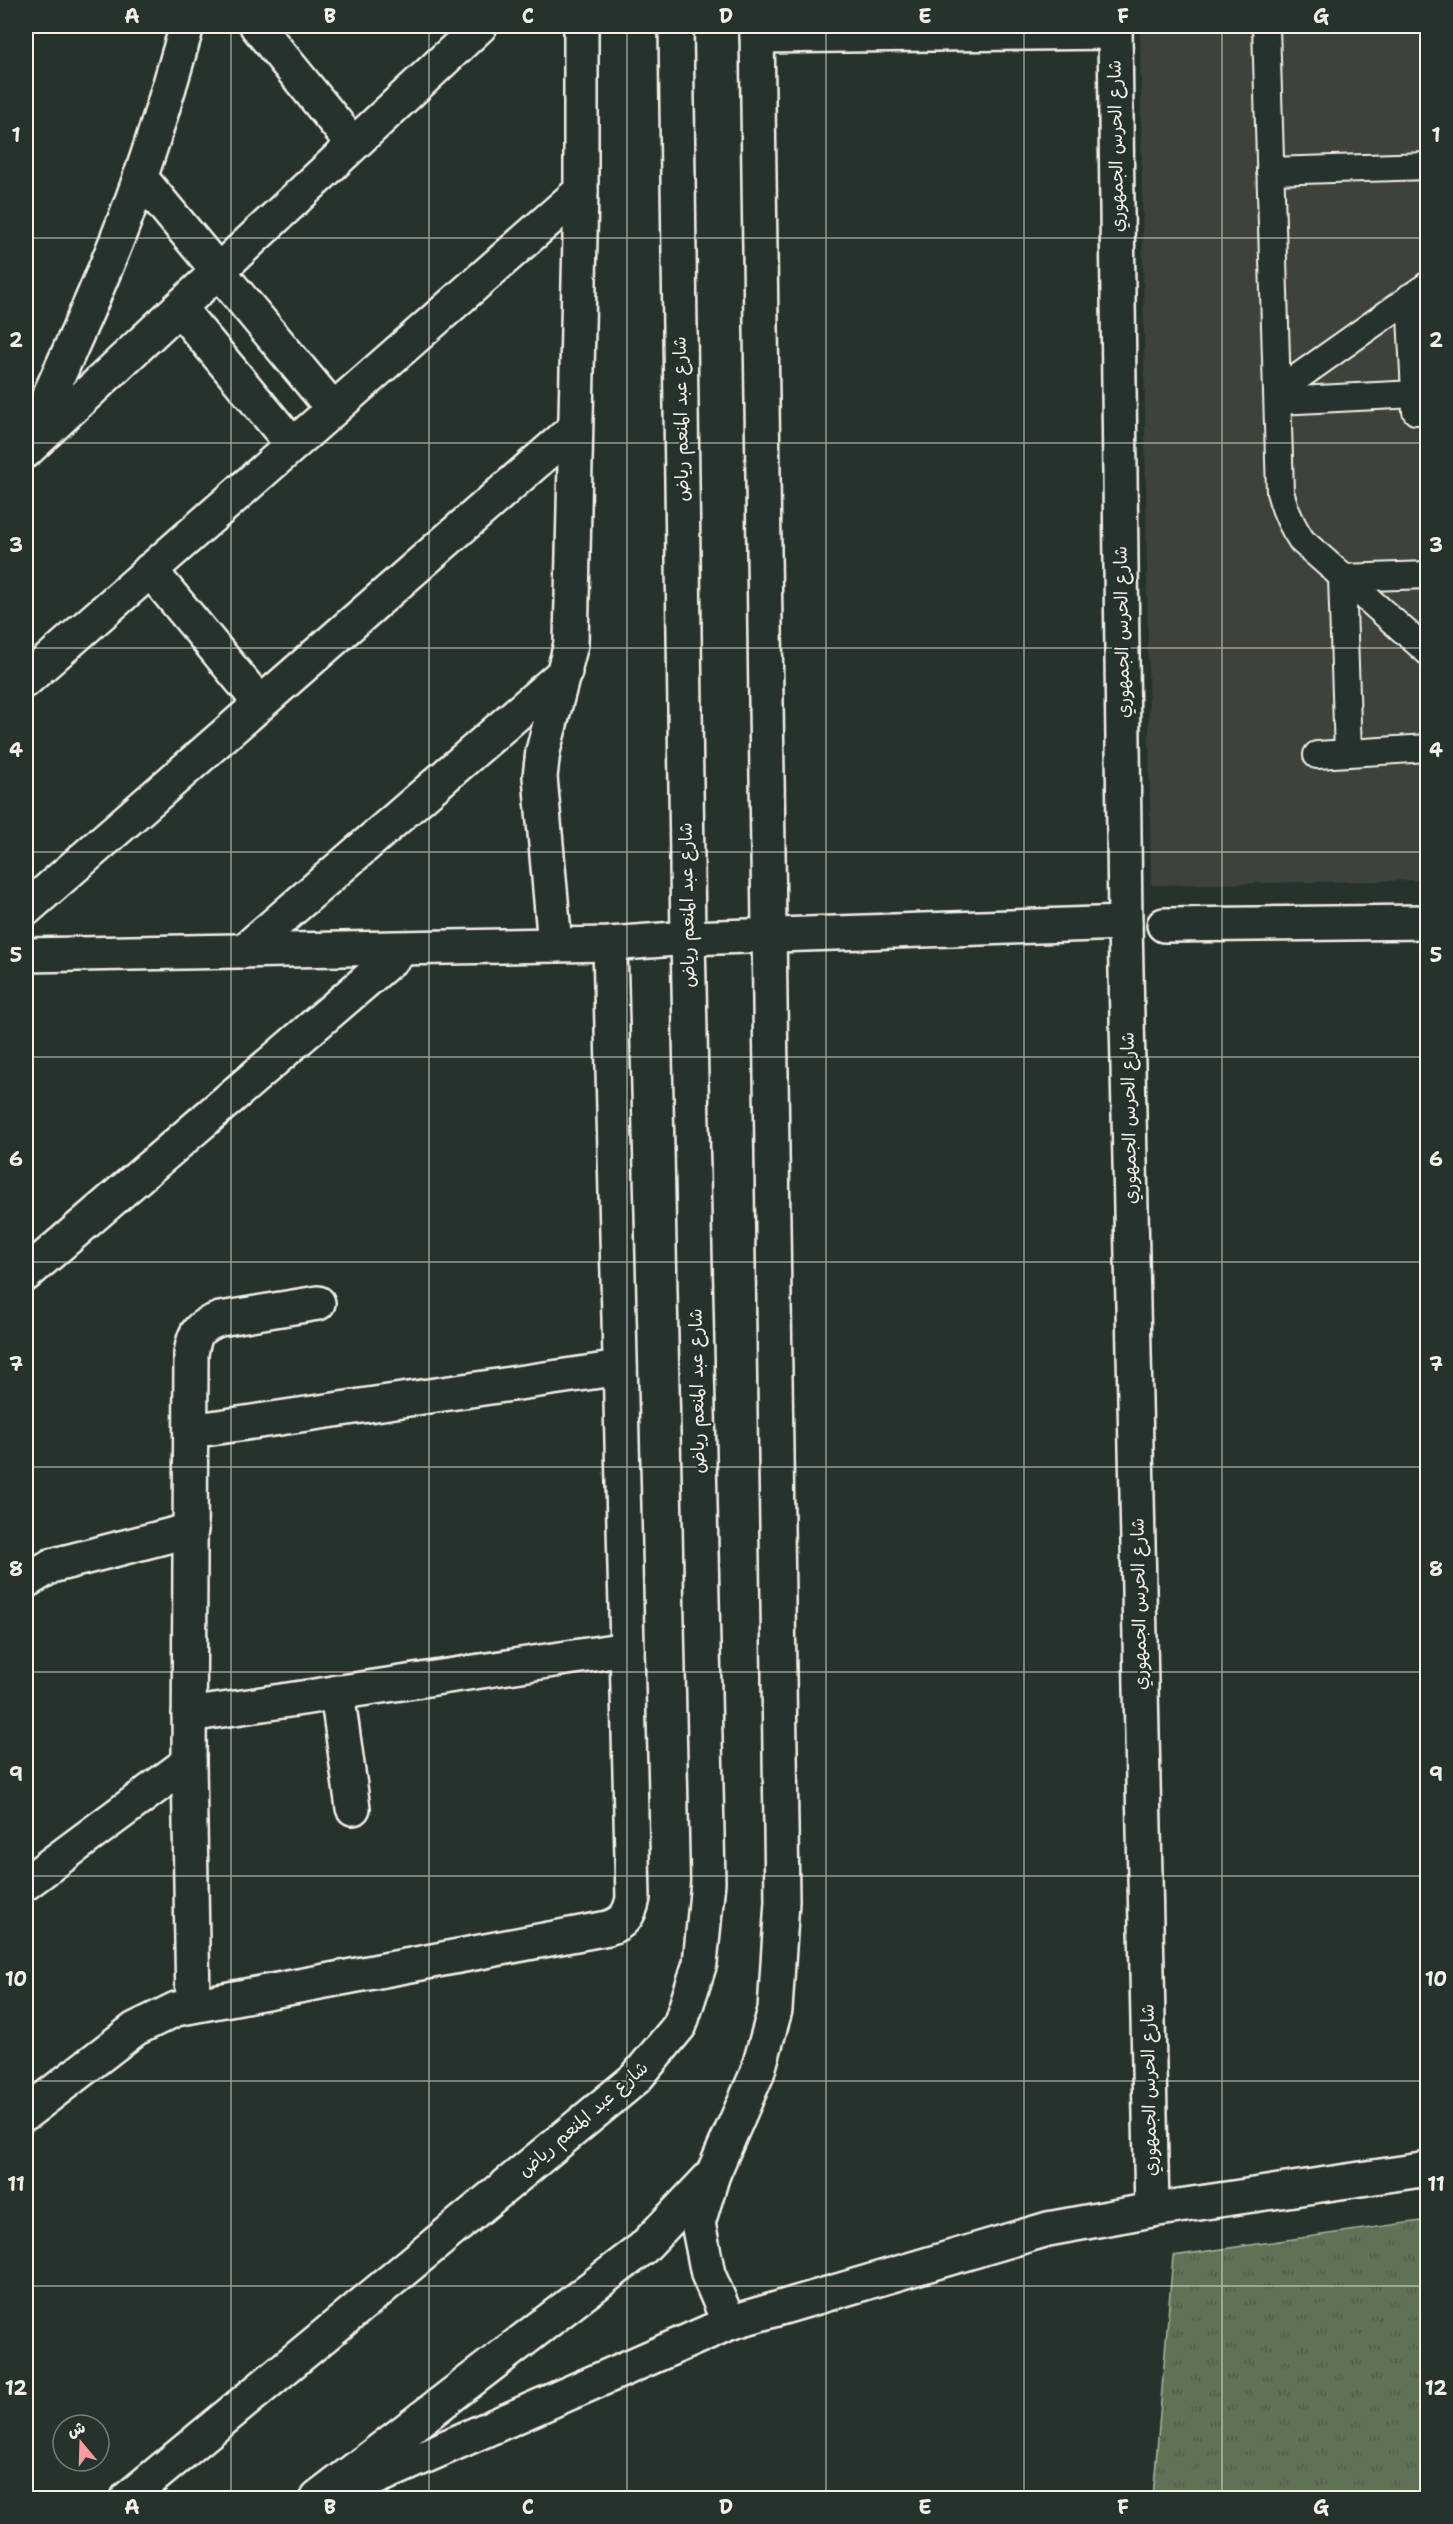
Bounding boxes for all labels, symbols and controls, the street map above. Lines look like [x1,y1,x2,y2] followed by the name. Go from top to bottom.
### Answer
[124,3,140,29] text: A
[324,3,336,29] text: B
[522,3,534,29] text: C
[719,3,733,29] text: D
[918,3,932,29] text: E
[1117,3,1129,29] text: F
[1313,3,1329,29] text: G
[1102,60,1131,232] street label: شارع الحرس الجمهوري
[11,122,21,148] text: 1
[1431,122,1441,148] text: 1
[9,327,23,353] text: 2
[1429,327,1443,353] text: 2
[668,336,696,502] street label: شارع عبد المنعم رياض
[9,532,23,558] text: 3
[1429,532,1443,558] text: 3
[1108,546,1137,718] street label: شارع الحرس الجمهوري
[9,737,23,763] text: 4
[1429,737,1443,763] text: 4
[674,822,702,988] street label: شارع عبد المنعم رياض
[10,942,22,968] text: 5
[1430,942,1442,968] text: 5
[1115,1032,1144,1204] street label: شارع الحرس الجمهوري
[9,1146,23,1172] text: 6
[1429,1146,1443,1172] text: 6
[684,1308,712,1474] street label: شارع عبد المنعم رياض
[9,1351,23,1377] text: 7
[1429,1351,1443,1377] text: 7
[1125,1518,1154,1690] street label: شارع الحرس الجمهوري
[9,1556,23,1582] text: 8
[1429,1556,1443,1582] text: 8
[9,1761,23,1787] text: 9
[1429,1761,1443,1787] text: 9
[5,1966,27,1992] text: 10
[1425,1966,1447,1992] text: 10
[1135,2004,1164,2176] street label: شارع الحرس الجمهوري
[513,2056,654,2184] street label: شارع عبد المنعم رياض
[7,2171,25,2197] text: 11
[1427,2171,1445,2197] text: 11
[5,2375,27,2401] text: 12
[1425,2375,1447,2401] text: 12
[51,2413,111,2473] north arrow
[65,2416,88,2442] text: ش
[124,2494,140,2520] text: A
[324,2494,336,2520] text: B
[522,2494,534,2520] text: C
[719,2494,733,2520] text: D
[918,2494,932,2520] text: E
[1117,2494,1129,2520] text: F
[1313,2494,1329,2520] text: G

